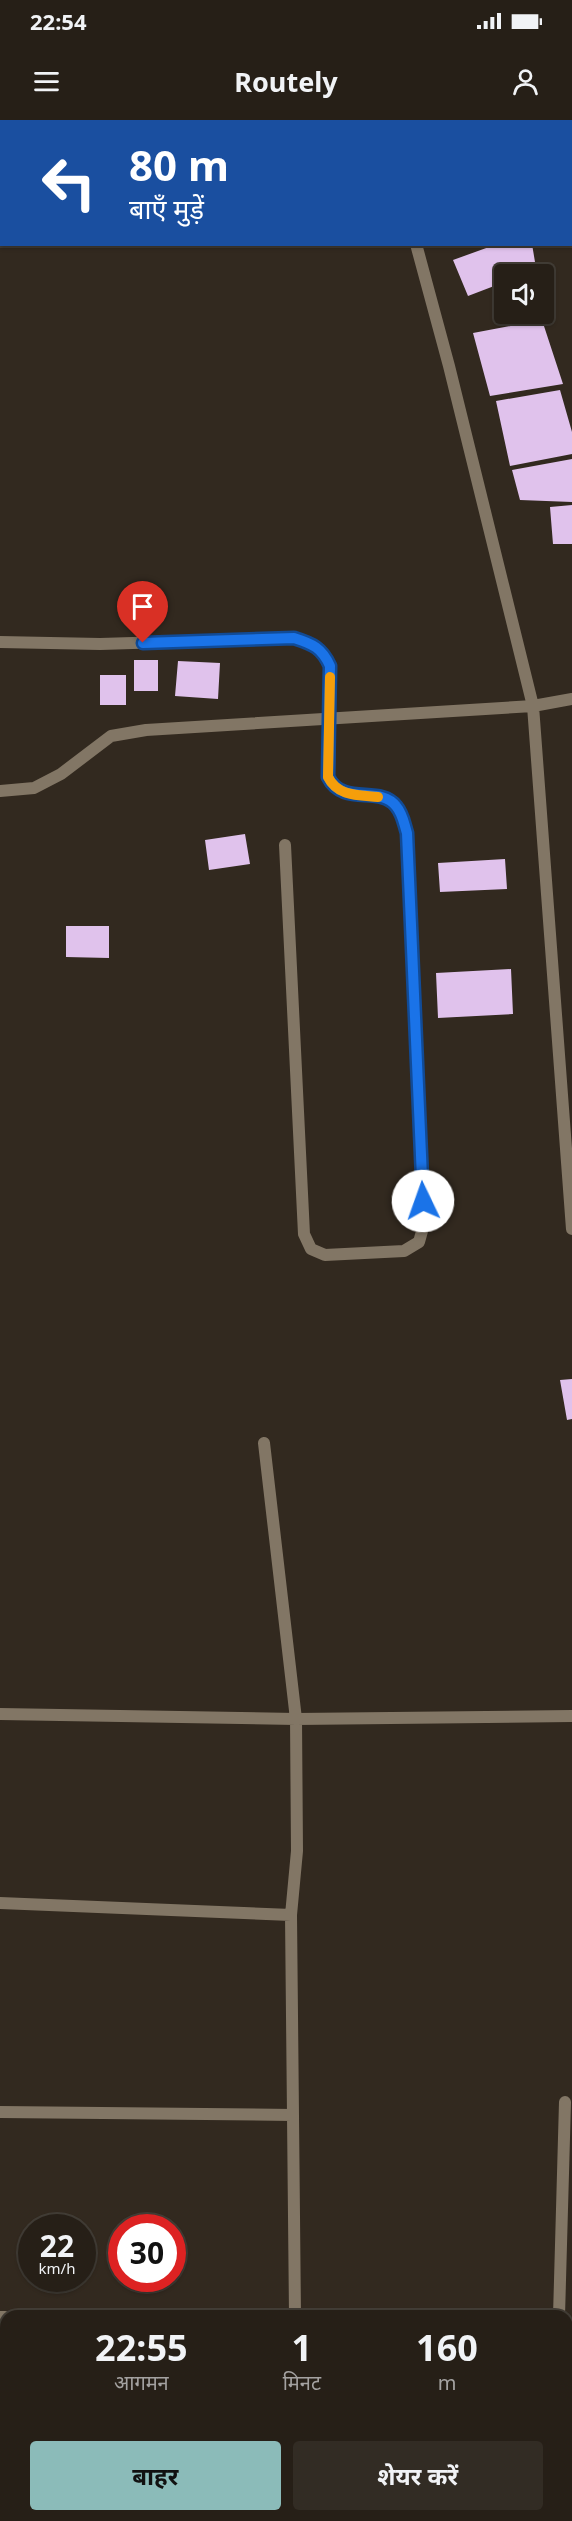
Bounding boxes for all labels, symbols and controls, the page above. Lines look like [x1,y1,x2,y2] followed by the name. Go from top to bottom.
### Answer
[30,6,87,36] text: 22:54
[234,63,338,100] text: Routely
[30,65,63,98] icon: menu
[509,65,542,98] icon: person
[129,136,229,193] text: 80 m
[30,144,108,222] icon: left
[129,190,204,227] text: बाएँ मुड़ें
[494,264,554,324] map controls
[494,264,554,324] button: sound
[117,581,168,643] pin
[126,590,159,623] icon: arrive
[391,1169,455,1233] position arrow
[108,2214,186,2292] speed limit sign: 30
[40,2225,74,2266] text: 22
[39,2258,75,2278] text: km/h
[95,2323,188,2372] text: 22:55
[292,2323,312,2372] text: 1
[416,2323,478,2372] text: 160
[114,2369,169,2396] text: आगमन
[283,2369,321,2396] text: मिनट
[438,2369,456,2396] text: m
[30,2441,281,2510] button: बाहर
[293,2441,543,2510] button: शेयर करें

